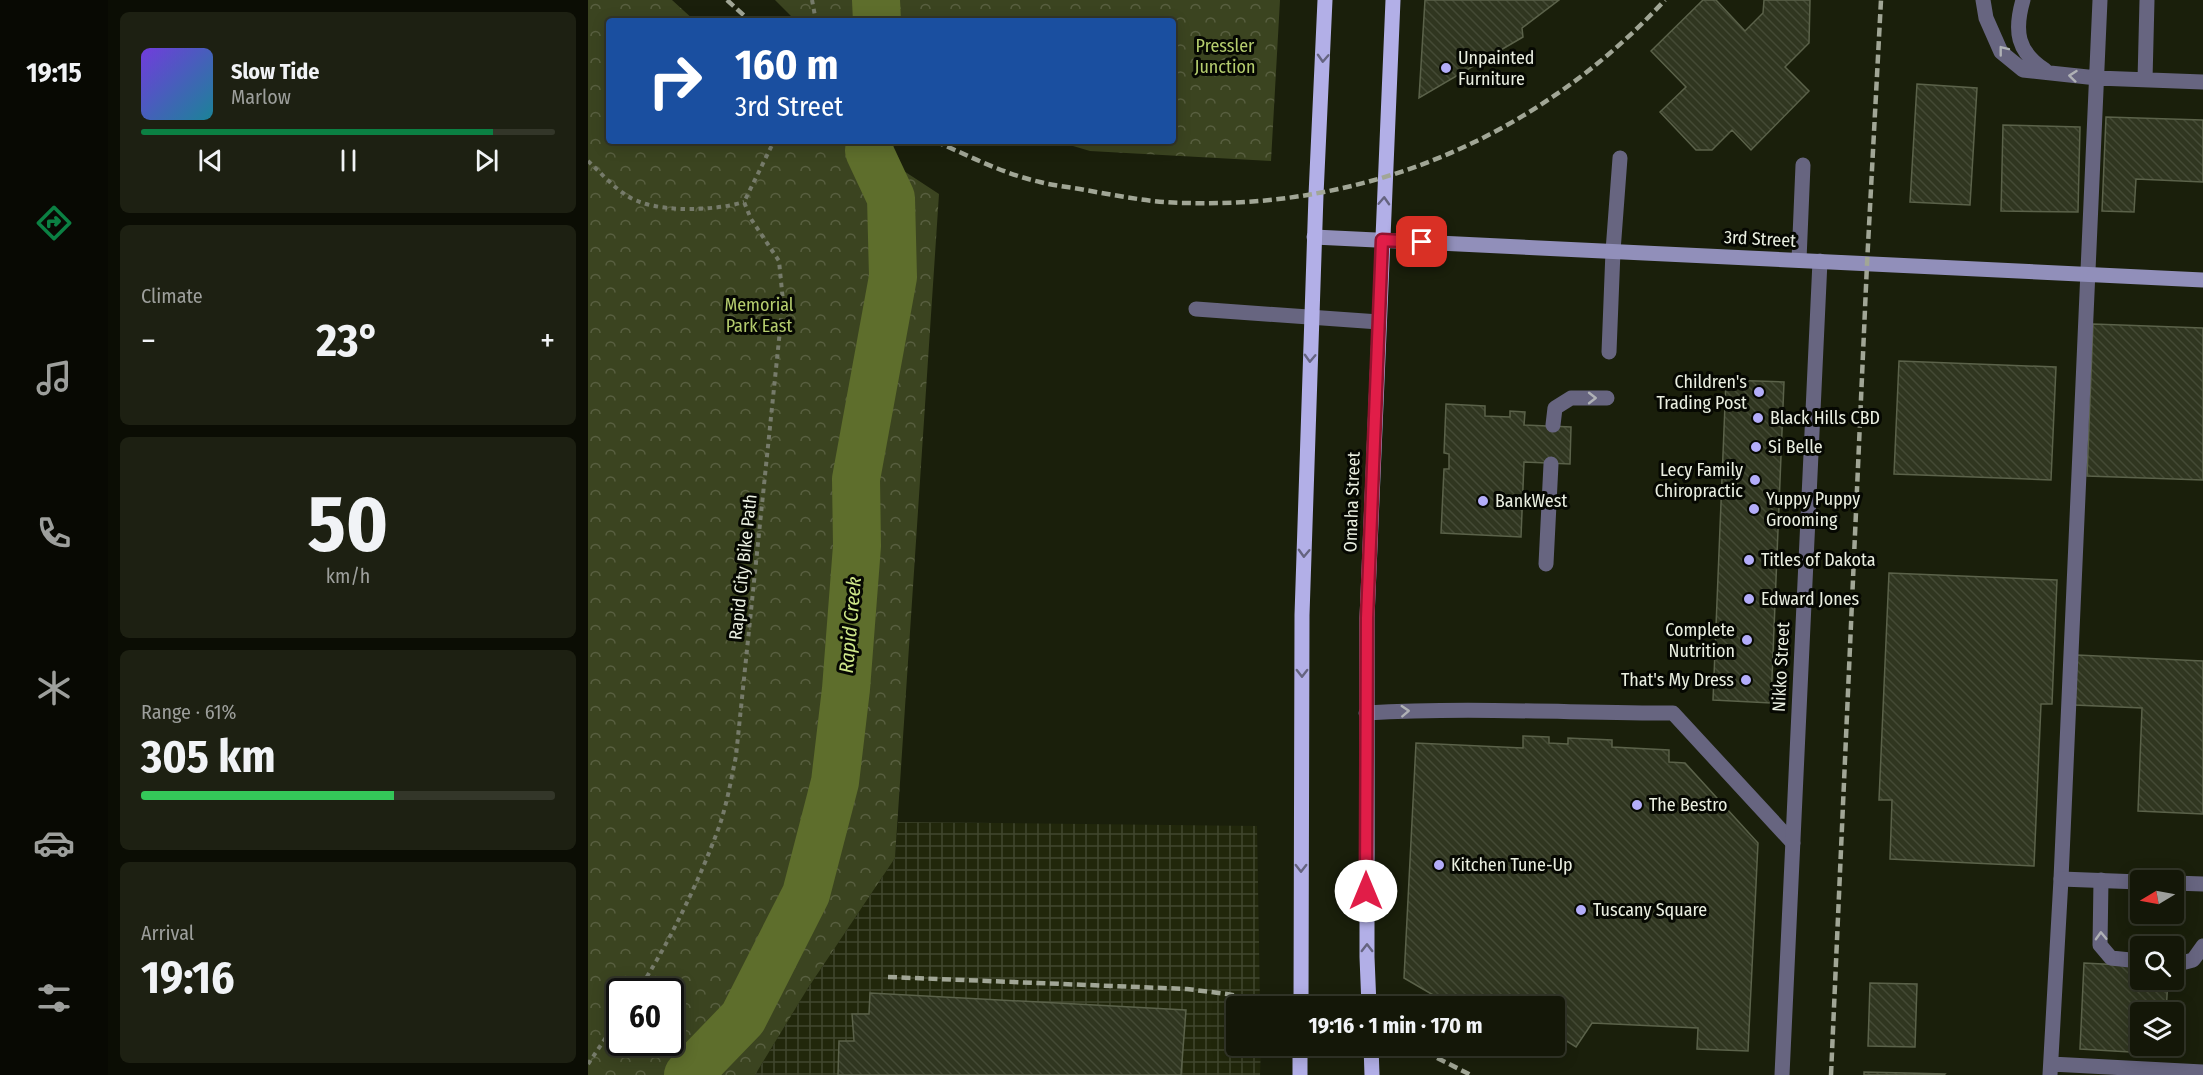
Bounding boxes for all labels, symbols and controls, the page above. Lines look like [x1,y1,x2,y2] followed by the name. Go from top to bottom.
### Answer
[1195,35,1255,78] park label: Pressler Junction
[735,40,838,90] text: 160 m
[636,42,714,120] icon: right
[1999,46,2010,57] one-way arrow
[1458,47,1534,90] place label: Unpainted Furniture
[1316,54,1329,63] one-way arrow
[26,57,82,89] text: 19:15
[231,58,319,85] text: Slow Tide
[1439,61,1453,75] marker: Unpainted Furniture
[2069,70,2078,83] one-way arrow
[231,85,291,109] text: Marlow
[735,91,843,123] text: 3rd Street
[194,144,227,177] icon: previous
[332,144,365,177] icon: pause
[470,144,503,177] icon: next
[1377,196,1390,205] one-way arrow
[33,202,75,244] icon: directions
[1396,216,1447,267] pin
[1405,225,1438,258] icon: arrive
[1723,226,1797,252] street label: 3rd Street
[141,284,203,308] text: Climate
[724,294,794,337] park label: Memorial Park East
[316,314,380,368] text: 23°
[141,321,156,361] text: −
[540,321,555,361] text: +
[1304,354,1317,363] one-way arrow
[33,357,75,399] icon: music
[1656,371,1747,414] place label: Children's Trading Post
[1752,385,1766,399] marker: Children's Trading Post
[1587,392,1596,404] one-way arrow
[1770,407,1880,429] place label: Black Hills CBD
[1751,411,1765,425] marker: Black Hills CBD
[1768,436,1823,458] place label: Si Belle
[1749,440,1763,454] marker: Si Belle
[1339,451,1365,553] street label: Omaha Street
[1655,459,1743,502] place label: Lecy Family Chiropractic
[1748,473,1762,487] marker: Lecy Family Chiropractic
[308,478,388,572] text: 50
[1766,488,1860,531] place label: Yuppy Puppy Grooming
[1495,490,1567,512] place label: BankWest
[724,493,762,641] street label: Rapid City Bike Path
[1476,494,1490,508] marker: BankWest
[1747,502,1761,516] marker: Yuppy Puppy Grooming
[33,512,75,554] icon: phone
[1297,549,1310,558] one-way arrow
[1761,549,1876,571] place label: Titles of Dakota
[1742,553,1756,567] marker: Titles of Dakota
[326,564,370,588] text: km/h
[834,576,866,674] water label: Rapid Creek
[1761,588,1860,610] place label: Edward Jones
[1742,592,1756,606] marker: Edward Jones
[1665,619,1735,662] place label: Complete Nutrition
[1768,621,1794,713] street label: Nikko Street
[1740,633,1754,647] marker: Complete Nutrition
[33,667,75,709] icon: climate
[1295,669,1308,678] one-way arrow
[1621,669,1734,691] place label: That's My Dress
[1739,673,1753,687] marker: That's My Dress
[141,700,236,724] text: Range · 61%
[1401,705,1410,718] one-way arrow
[141,730,276,784] text: 305 km
[1649,794,1728,816] place label: The Bestro
[1630,798,1644,812] marker: The Bestro
[33,822,75,864] icon: car
[1451,854,1573,876] place label: Kitchen Tune-Up
[1432,858,1446,872] marker: Kitchen Tune-Up
[1334,859,1398,923] position arrow
[1295,864,1307,873] one-way arrow
[2130,870,2184,924] north arrow
[2130,870,2184,1056] map controls
[1593,899,1707,921] place label: Tuscany Square
[1574,903,1588,917] marker: Tuscany Square
[141,921,194,945] text: Arrival
[2094,931,2107,940] one-way arrow
[2130,936,2184,990] button: search
[1361,944,1373,953] one-way arrow
[141,951,235,1005] text: 19:16
[33,977,75,1019] icon: filters
[606,978,684,1056] speed limit sign: 60
[2130,1002,2184,1056] button: layers
[1309,1012,1482,1039] text: 19:16 · 1 min · 170 m

